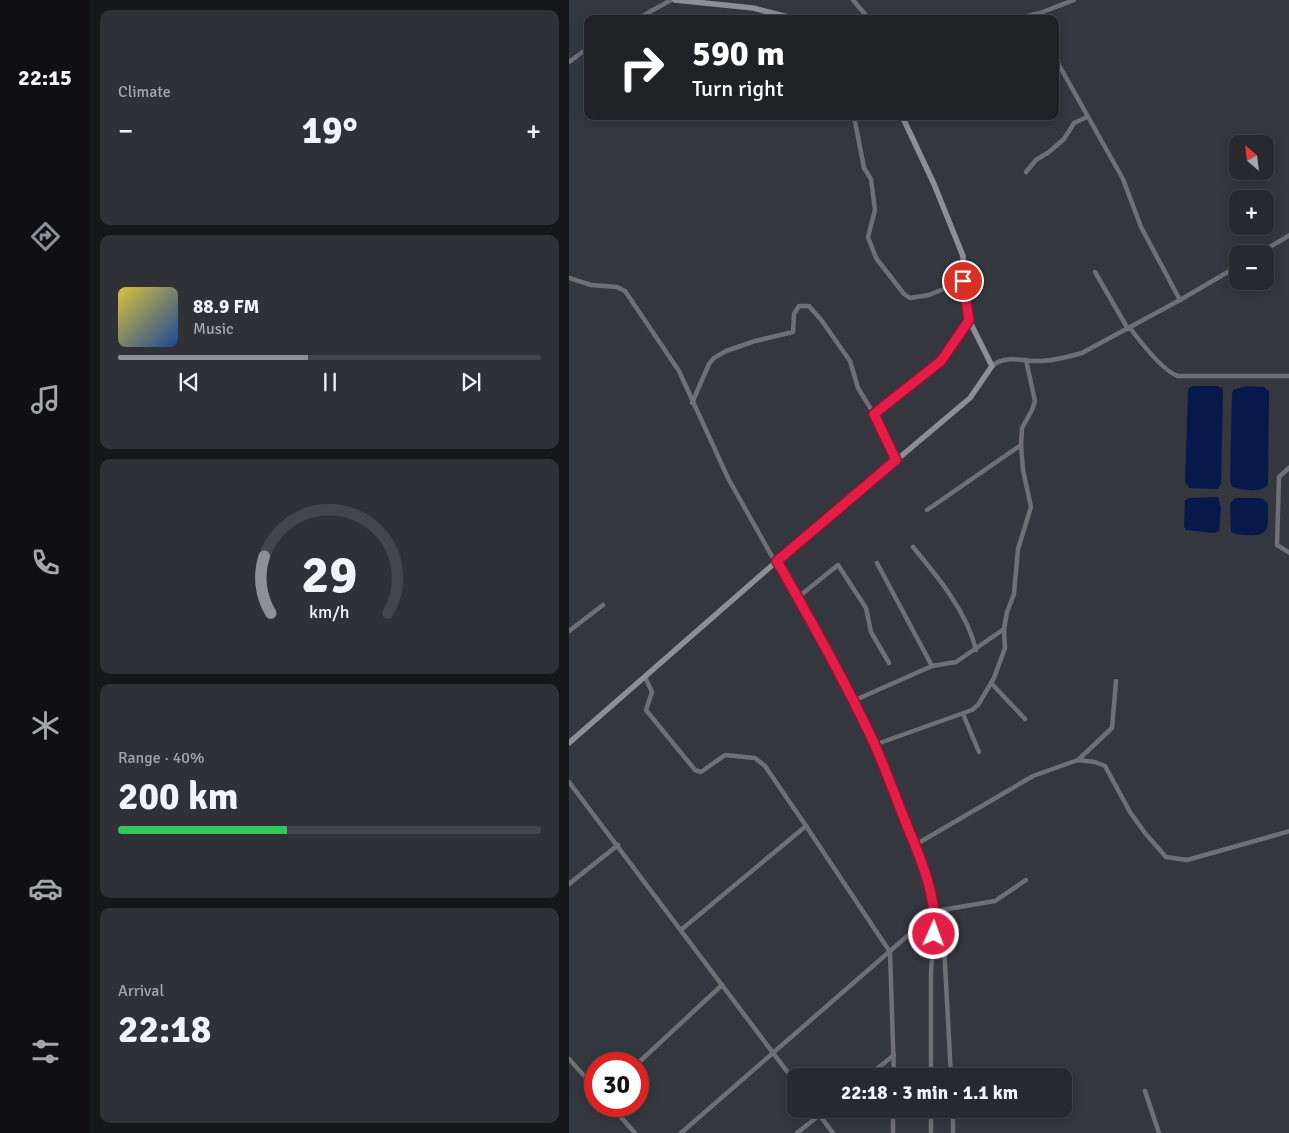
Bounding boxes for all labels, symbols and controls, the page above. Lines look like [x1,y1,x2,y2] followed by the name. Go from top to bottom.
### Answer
[692,32,785,75] text: 590 m
[609,35,674,100] icon: right
[18,64,72,91] text: 22:15
[692,75,784,102] text: Turn right
[118,82,171,102] text: Climate
[301,107,358,154] text: 19°
[118,114,133,148] text: −
[526,114,541,148] text: +
[1229,135,1274,180] north arrow
[1229,135,1274,290] map controls
[1229,190,1274,235] button: +
[28,219,63,254] icon: directions
[1229,245,1274,290] button: −
[942,260,984,302] pin
[949,267,977,295] icon: arrive
[193,295,259,319] text: 88.9 FM
[193,319,234,339] text: Music
[175,368,203,396] icon: previous
[316,368,344,396] icon: pause
[457,368,485,396] icon: next
[28,382,63,417] icon: music
[301,543,358,607] text: 29
[28,545,63,580] icon: phone
[309,601,350,623] text: km/h
[28,708,63,743] icon: climate
[118,748,204,768] text: Range · 40%
[118,773,239,820] text: 200 km
[28,871,63,906] icon: car
[907,907,959,959] position arrow
[118,981,164,1001] text: Arrival
[118,1006,211,1053] text: 22:18
[28,1034,63,1069] icon: filters
[584,1052,649,1117] speed limit sign: 30
[841,1081,1018,1105] text: 22:18 · 3 min · 1.1 km

